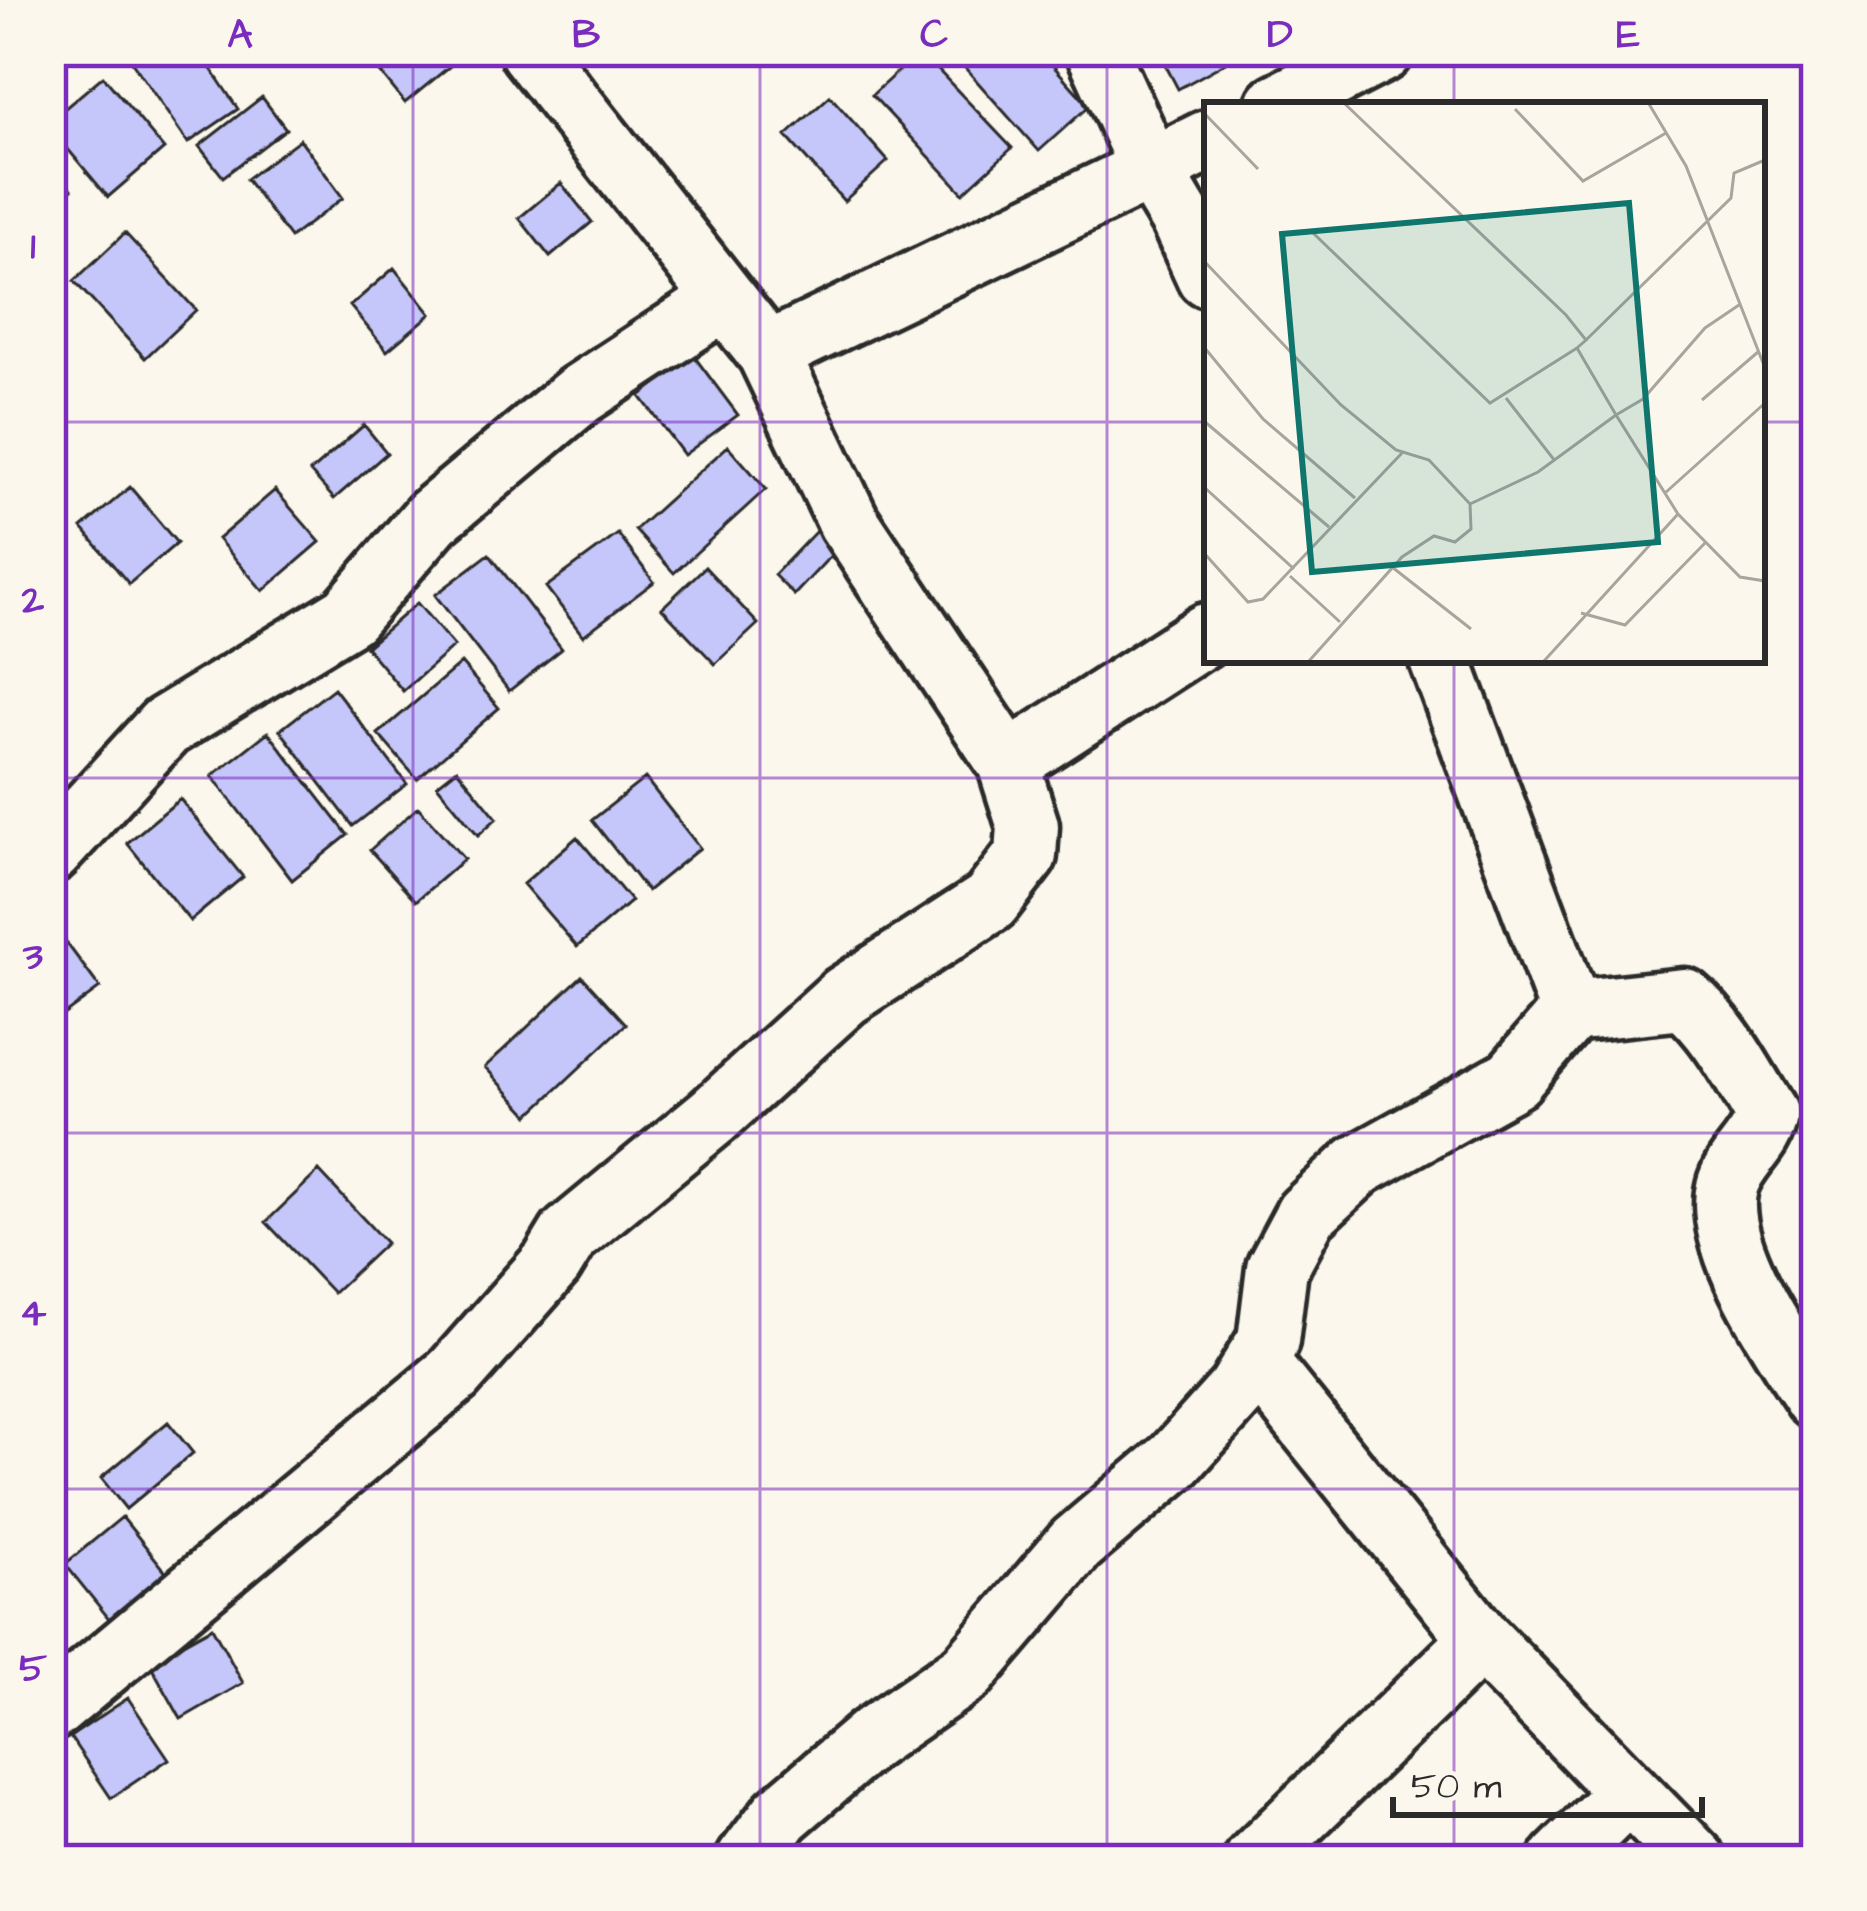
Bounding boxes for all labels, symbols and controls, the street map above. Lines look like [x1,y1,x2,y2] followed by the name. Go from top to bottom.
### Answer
[228,9,254,63] text: A
[572,9,600,63] text: B
[920,9,948,63] text: C
[1267,9,1293,63] text: D
[1616,9,1640,63] text: E
[1204,102,1765,663] inset map
[31,220,36,274] text: 1
[21,575,45,629] text: 2
[22,931,43,985] text: 3
[20,1287,47,1341] text: 4
[19,1643,47,1697] text: 5
[1393,1743,1702,1817] scale bar
[1411,1761,1502,1812] text: 50 m

